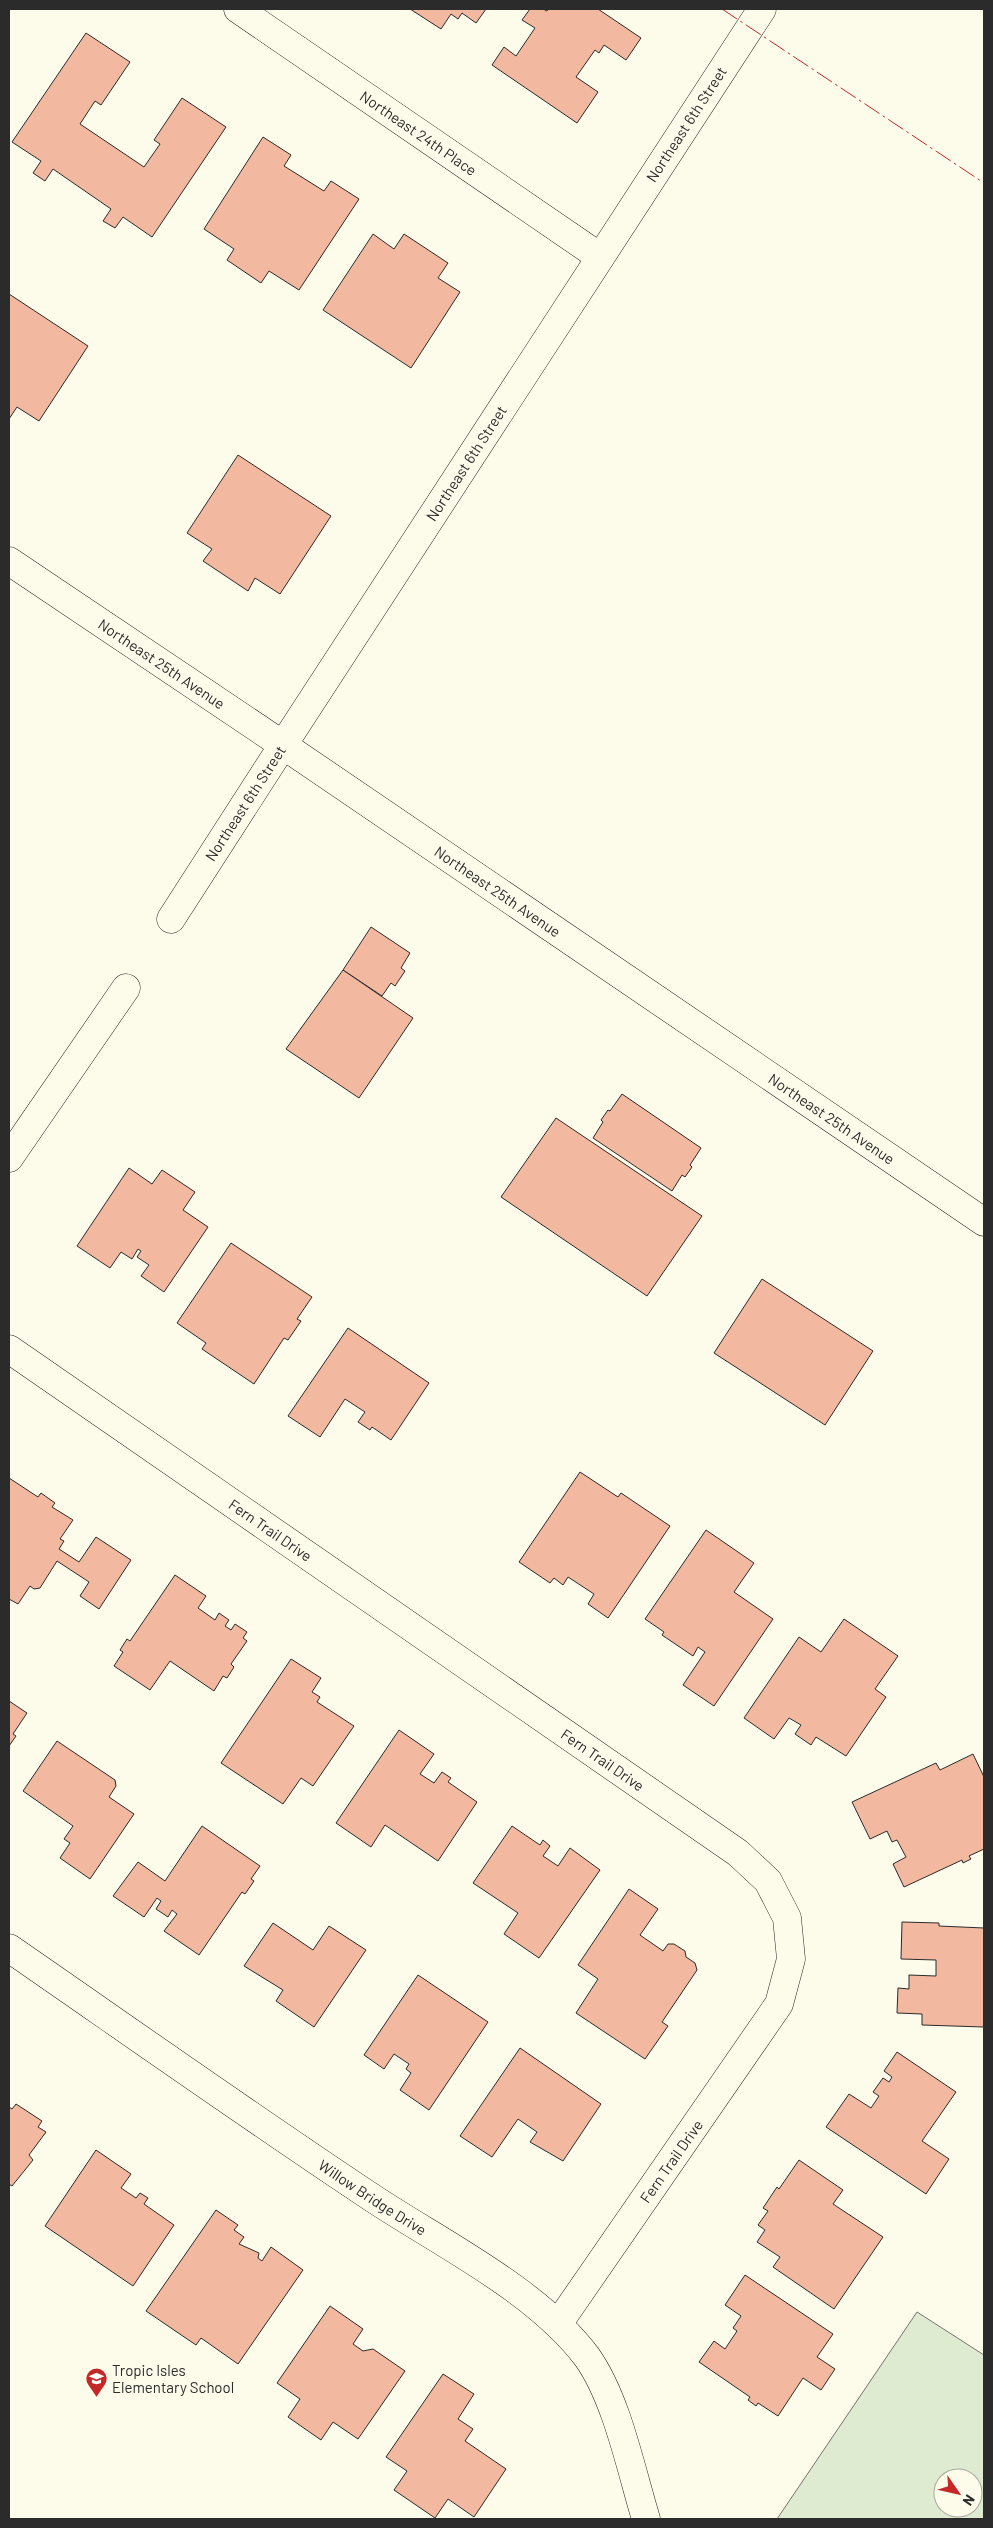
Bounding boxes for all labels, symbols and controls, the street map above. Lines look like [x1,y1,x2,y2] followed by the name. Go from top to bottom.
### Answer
[642,63,730,185] street label: Northeast 6th Street
[357,87,480,179] street label: Northeast 24th Place
[422,402,510,524] street label: Northeast 6th Street
[95,615,229,713] street label: Northeast 25th Avenue
[201,742,289,864] street label: Northeast 6th Street
[431,842,564,940] street label: Northeast 25th Avenue
[765,1069,898,1168] street label: Northeast 25th Avenue
[226,1495,316,1565] street label: Fern Trail Drive
[558,1725,648,1795] street label: Fern Trail Drive
[636,2116,706,2206] street label: Fern Trail Drive
[315,2156,430,2239] street label: Willow Bridge Drive
[112,2361,234,2396] place label: Tropic Isles Elementary School
[84,2367,108,2398] school or university icon: Tropic Isles Elementary School
[933,2468,983,2518] north arrow
[960,2492,979,2509] text: N

